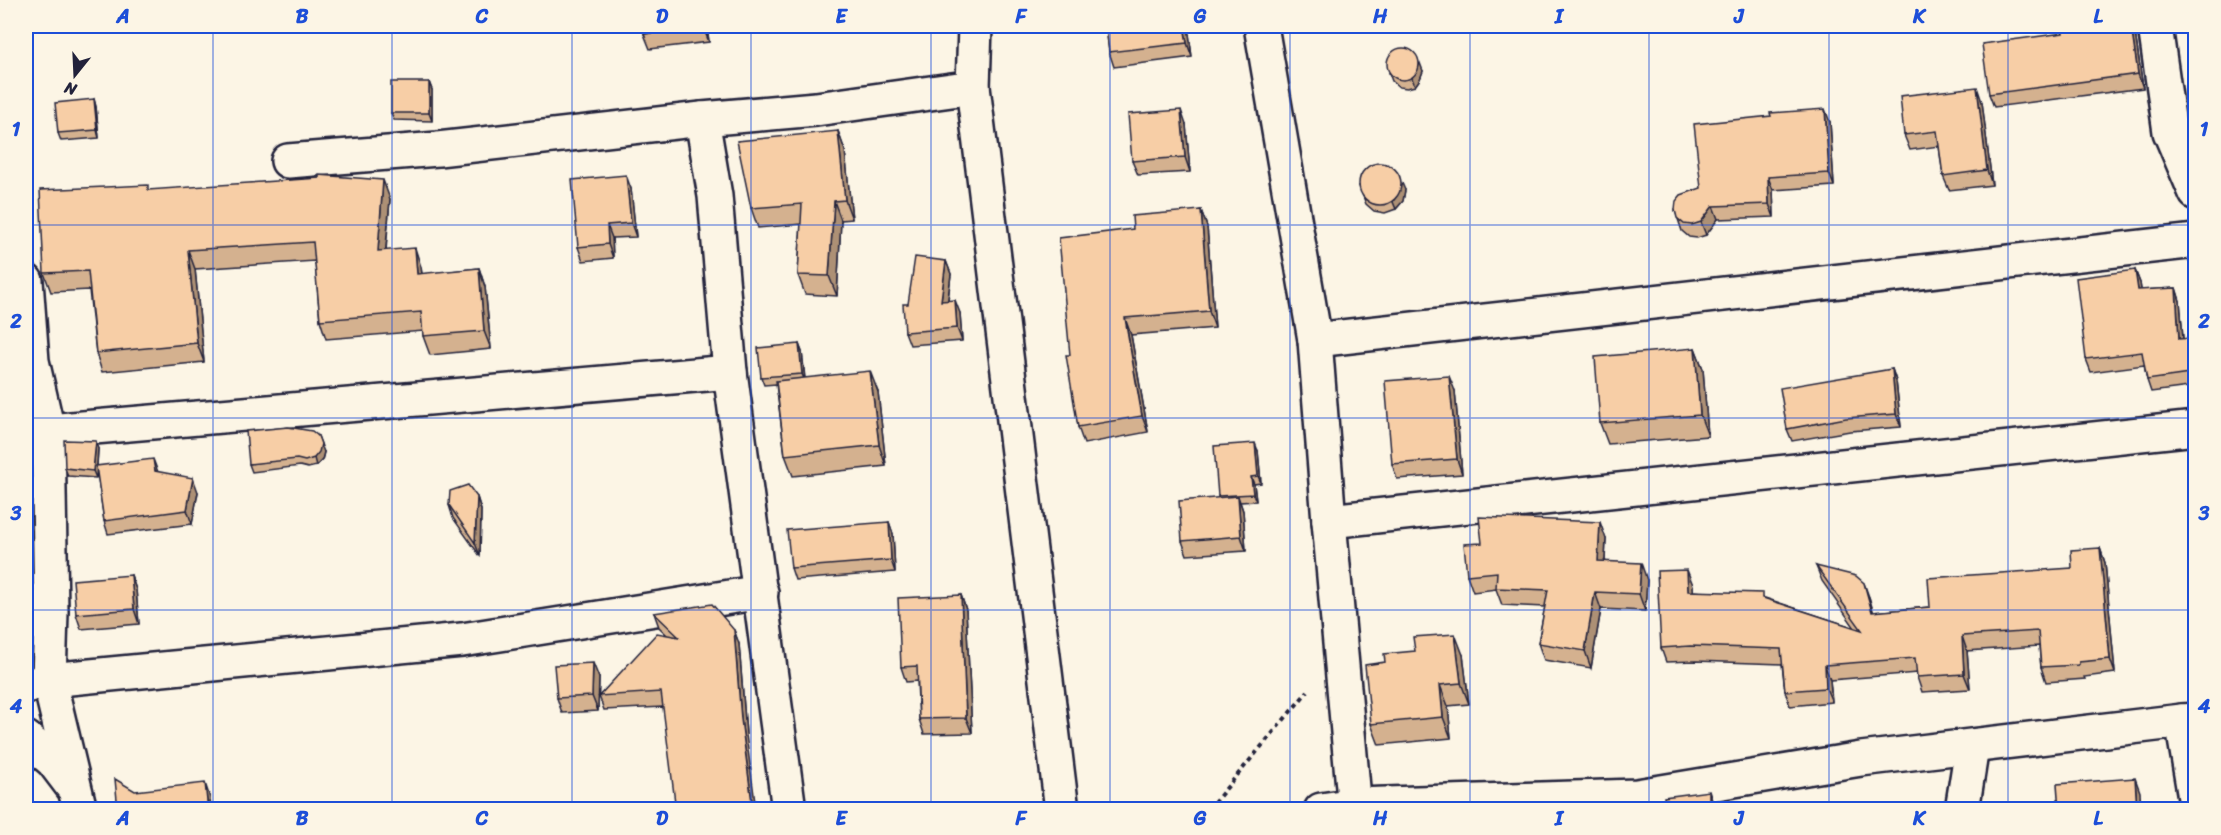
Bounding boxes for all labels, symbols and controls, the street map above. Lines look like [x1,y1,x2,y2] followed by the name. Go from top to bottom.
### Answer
[115,0,130,34] text: A
[296,0,309,34] text: B
[475,0,489,34] text: C
[656,0,669,34] text: D
[835,0,848,34] text: E
[1015,0,1028,34] text: F
[1193,0,1207,34] text: G
[1372,0,1388,34] text: H
[1554,0,1565,34] text: I
[1733,0,1745,34] text: J
[1912,0,1927,34] text: K
[2093,0,2103,34] text: L
[45,45,105,105] north arrow
[60,73,81,105] text: N
[12,112,21,147] text: 1
[2200,112,2209,147] text: 1
[9,304,22,339] text: 2
[2197,304,2210,339] text: 2
[10,496,22,531] text: 3
[2198,496,2210,531] text: 3
[9,689,23,724] text: 4
[2197,689,2211,724] text: 4
[115,801,130,835] text: A
[296,801,309,835] text: B
[475,801,489,835] text: C
[656,801,669,835] text: D
[835,801,848,835] text: E
[1015,801,1028,835] text: F
[1193,801,1207,835] text: G
[1372,801,1388,835] text: H
[1554,801,1565,835] text: I
[1733,801,1745,835] text: J
[1912,801,1927,835] text: K
[2093,801,2103,835] text: L

